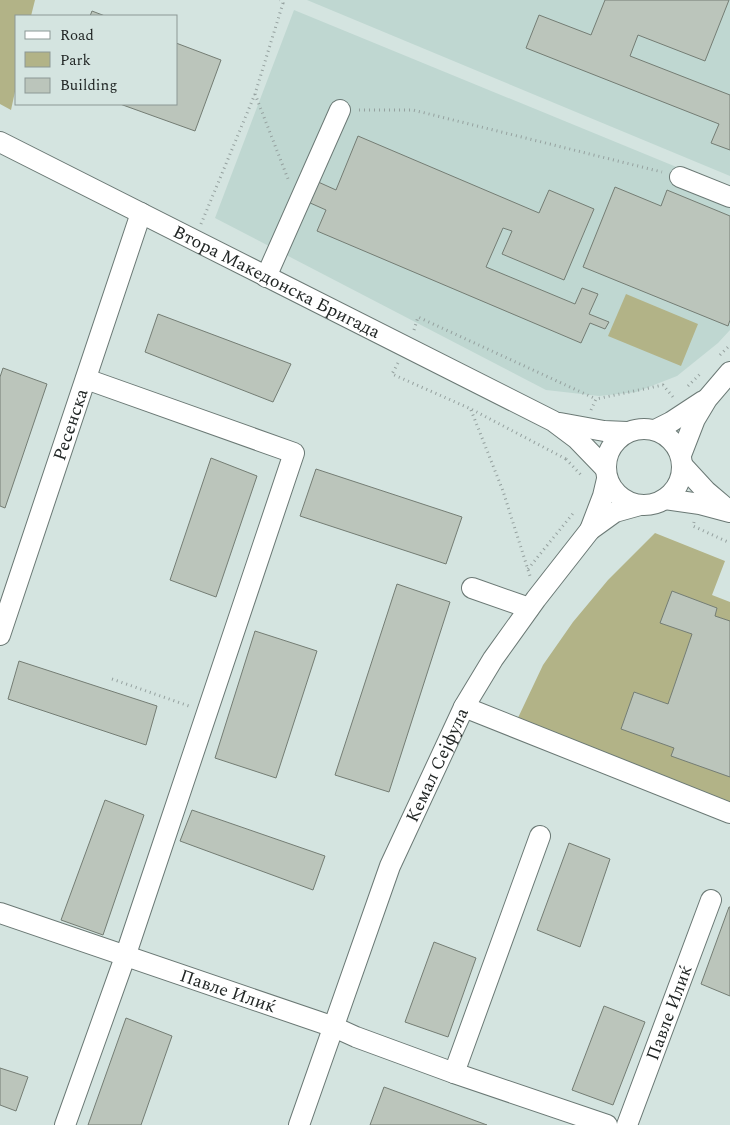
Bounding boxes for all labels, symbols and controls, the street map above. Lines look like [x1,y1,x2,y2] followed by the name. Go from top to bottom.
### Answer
[15,15,178,105] legend
[60,24,94,47] text: Road
[60,49,91,72] text: Park
[60,74,117,97] text: Building
[168,218,385,346] street label: Втора Македонска Бригада
[46,385,95,464] street label: Ресенска
[399,703,476,827] street label: Кемал Сејфула
[639,961,700,1064] street label: Павле Илиќ
[176,962,280,1020] street label: Павле Илиќ

